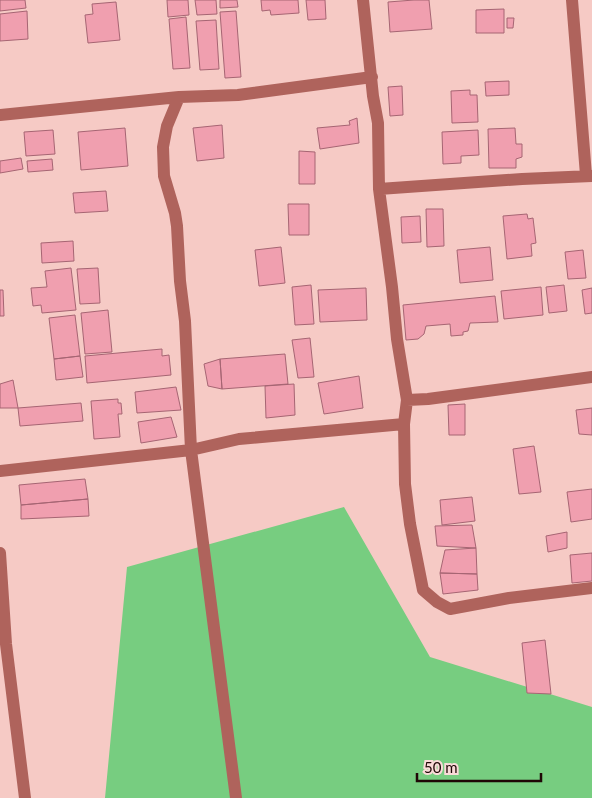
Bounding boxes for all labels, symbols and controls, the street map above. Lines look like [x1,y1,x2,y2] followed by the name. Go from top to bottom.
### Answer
[417,750,541,782] scale bar
[424,758,458,776] text: 50 m

